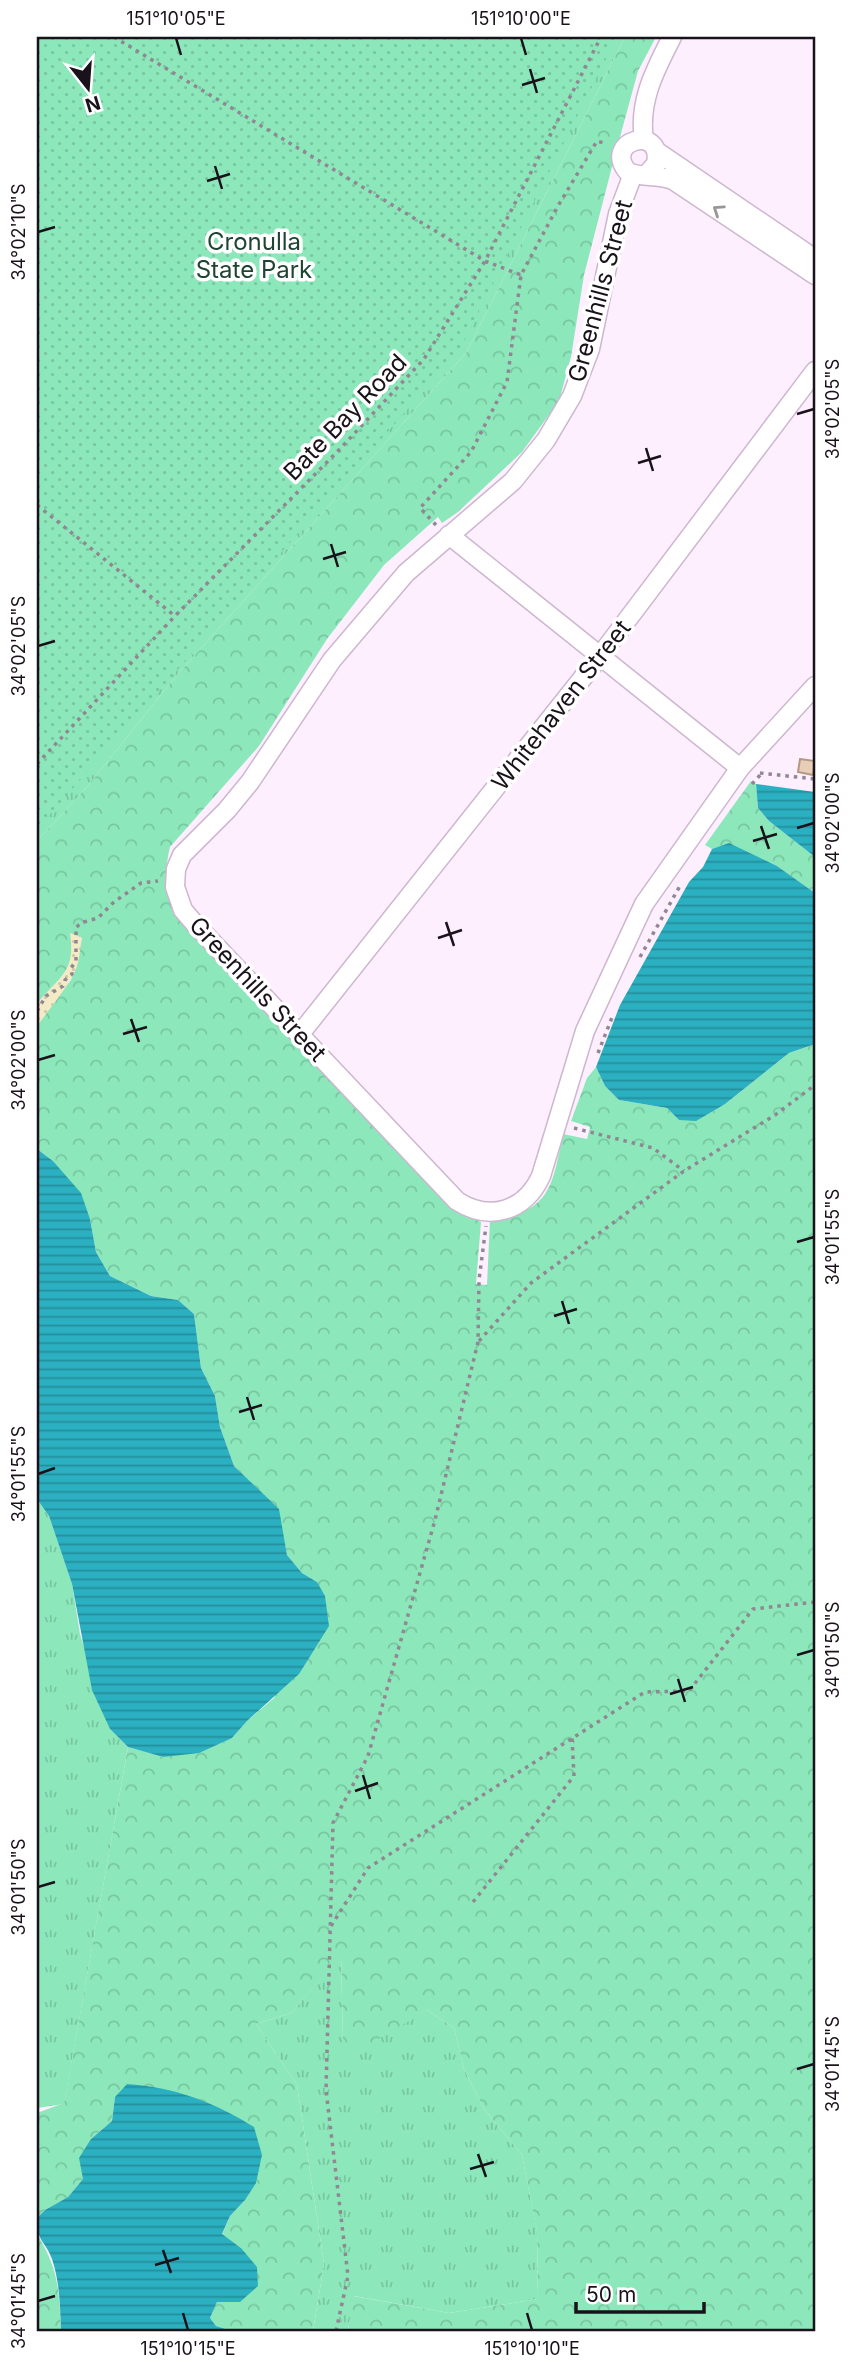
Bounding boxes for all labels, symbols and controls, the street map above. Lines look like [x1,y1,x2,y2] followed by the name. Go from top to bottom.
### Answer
[126,8,226,29] text: 151°10'05"E
[471,8,571,29] text: 151°10'00"E
[52,52,122,122] north arrow
[83,91,103,117] text: N
[8,184,29,280] text: 34°02'10"S
[562,197,638,385] street label: Greenhills Street
[713,206,726,218] one-way arrow
[196,227,312,284] park label: Cronulla State Park
[277,348,413,486] street label: Bate Bay Road
[822,359,843,459] text: 34°02'05"S
[8,596,29,696] text: 34°02'05"S
[485,614,637,796] street label: Whitehaven Street
[822,773,843,873] text: 34°02'00"S
[183,911,333,1068] street label: Greenhills Street
[8,1010,29,1110] text: 34°02'00"S
[822,1189,843,1285] text: 34°01'55"S
[8,1426,29,1522] text: 34°01'55"S
[822,1602,843,1698] text: 34°01'50"S
[8,1839,29,1935] text: 34°01'50"S
[822,2016,843,2112] text: 34°01'45"S
[8,2253,29,2349] text: 34°01'45"S
[576,2270,703,2314] scale bar
[586,2282,636,2307] text: 50 m
[140,2338,236,2359] text: 151°10'15"E
[484,2338,580,2359] text: 151°10'10"E

